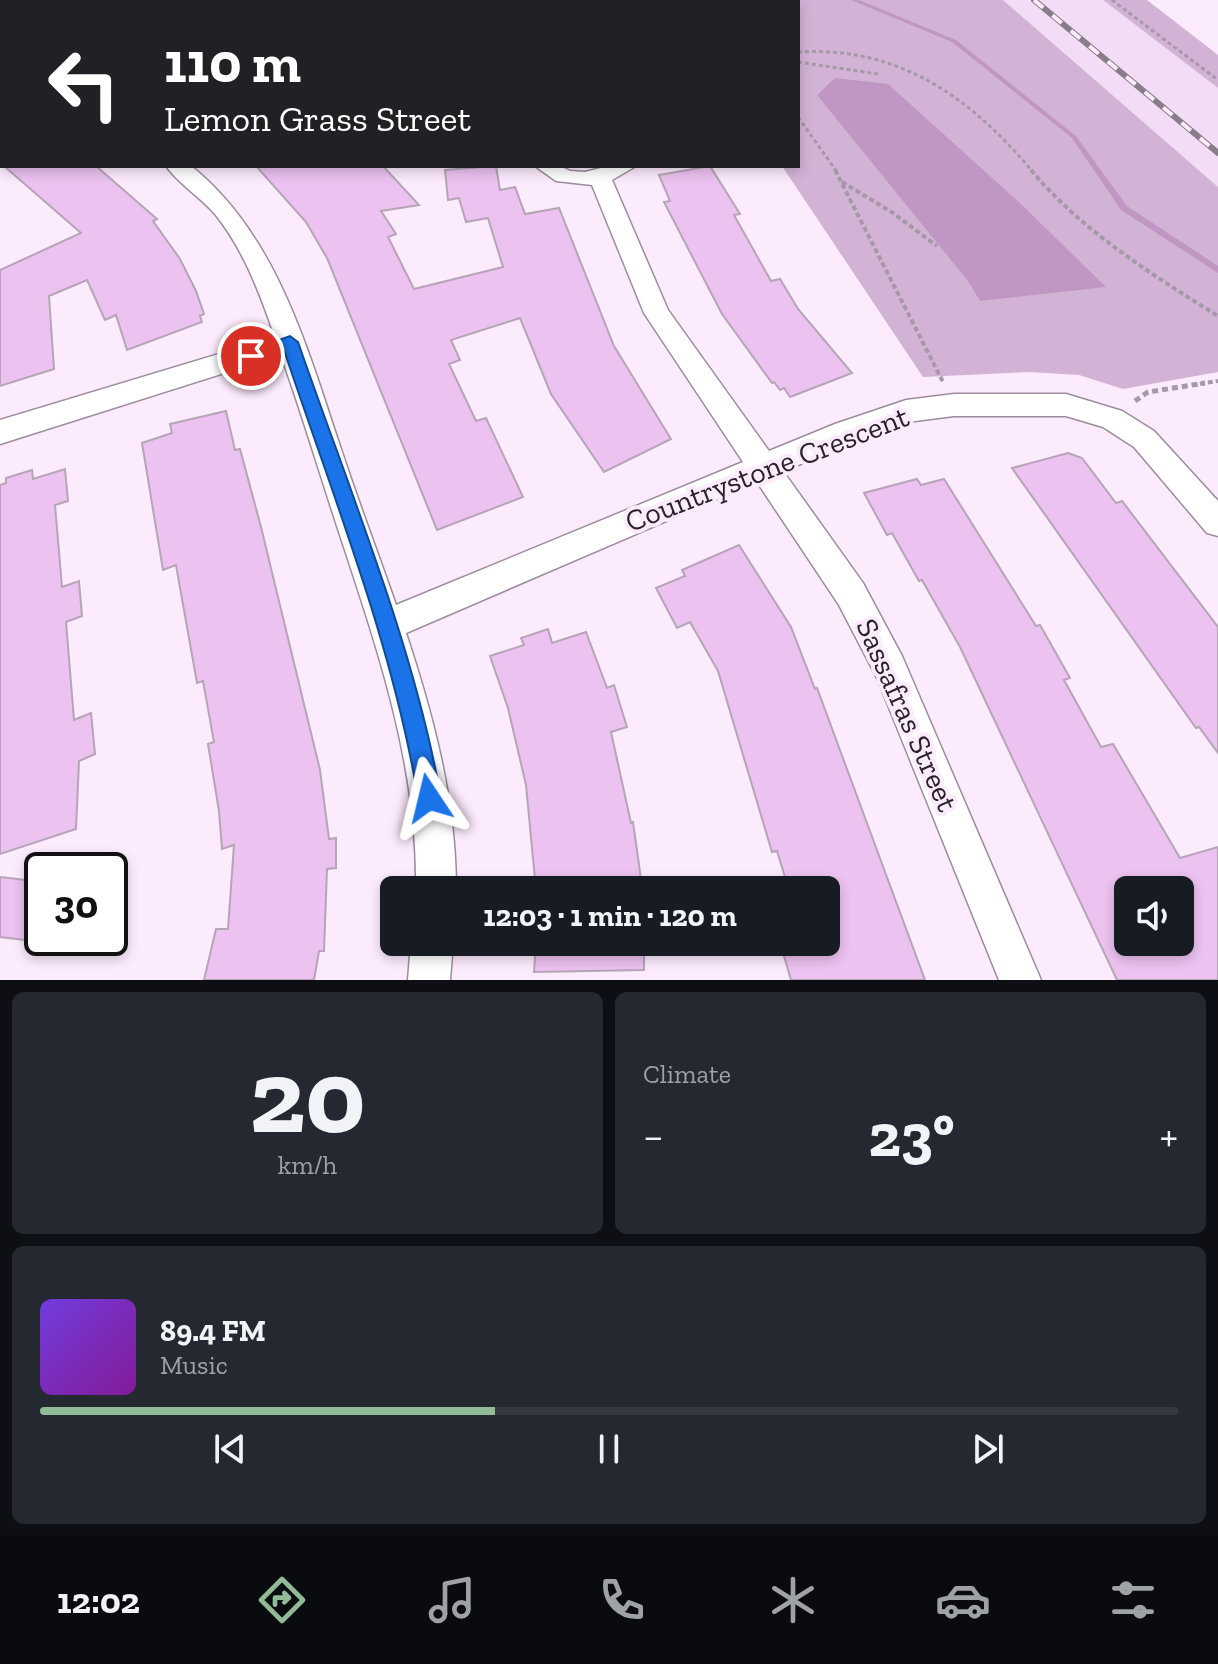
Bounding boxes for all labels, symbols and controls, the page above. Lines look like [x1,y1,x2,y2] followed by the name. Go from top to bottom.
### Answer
[164,29,301,96] text: 110 m
[32,32,136,136] icon: left
[164,97,471,140] text: Lemon Grass Street
[217,322,285,390] pin
[229,334,273,378] icon: arrive
[620,398,914,540] street label: Countrystone Crescent
[848,613,966,817] street label: Sassafras Street
[387,756,471,840] position arrow
[24,852,128,956] speed limit sign: 30
[1114,876,1194,956] map controls
[1114,876,1194,956] button: sound
[483,898,737,934] text: 12:03 · 1 min · 120 m
[250,1034,365,1159] text: 20
[643,1058,731,1090] text: Climate
[869,1099,955,1171] text: 23°
[643,1109,664,1162] text: −
[1159,1109,1178,1162] text: +
[278,1149,337,1181] text: km/h
[160,1313,266,1349] text: 89.4 FM
[160,1349,228,1381] text: Music
[208,1427,252,1471] icon: previous
[587,1427,631,1471] icon: pause
[966,1427,1010,1471] icon: next
[254,1572,310,1628] icon: directions
[424,1572,480,1628] icon: music
[594,1572,650,1628] icon: phone
[765,1572,821,1628] icon: climate
[935,1572,991,1628] icon: car
[1105,1572,1161,1628] icon: filters
[57,1579,140,1622] text: 12:02

